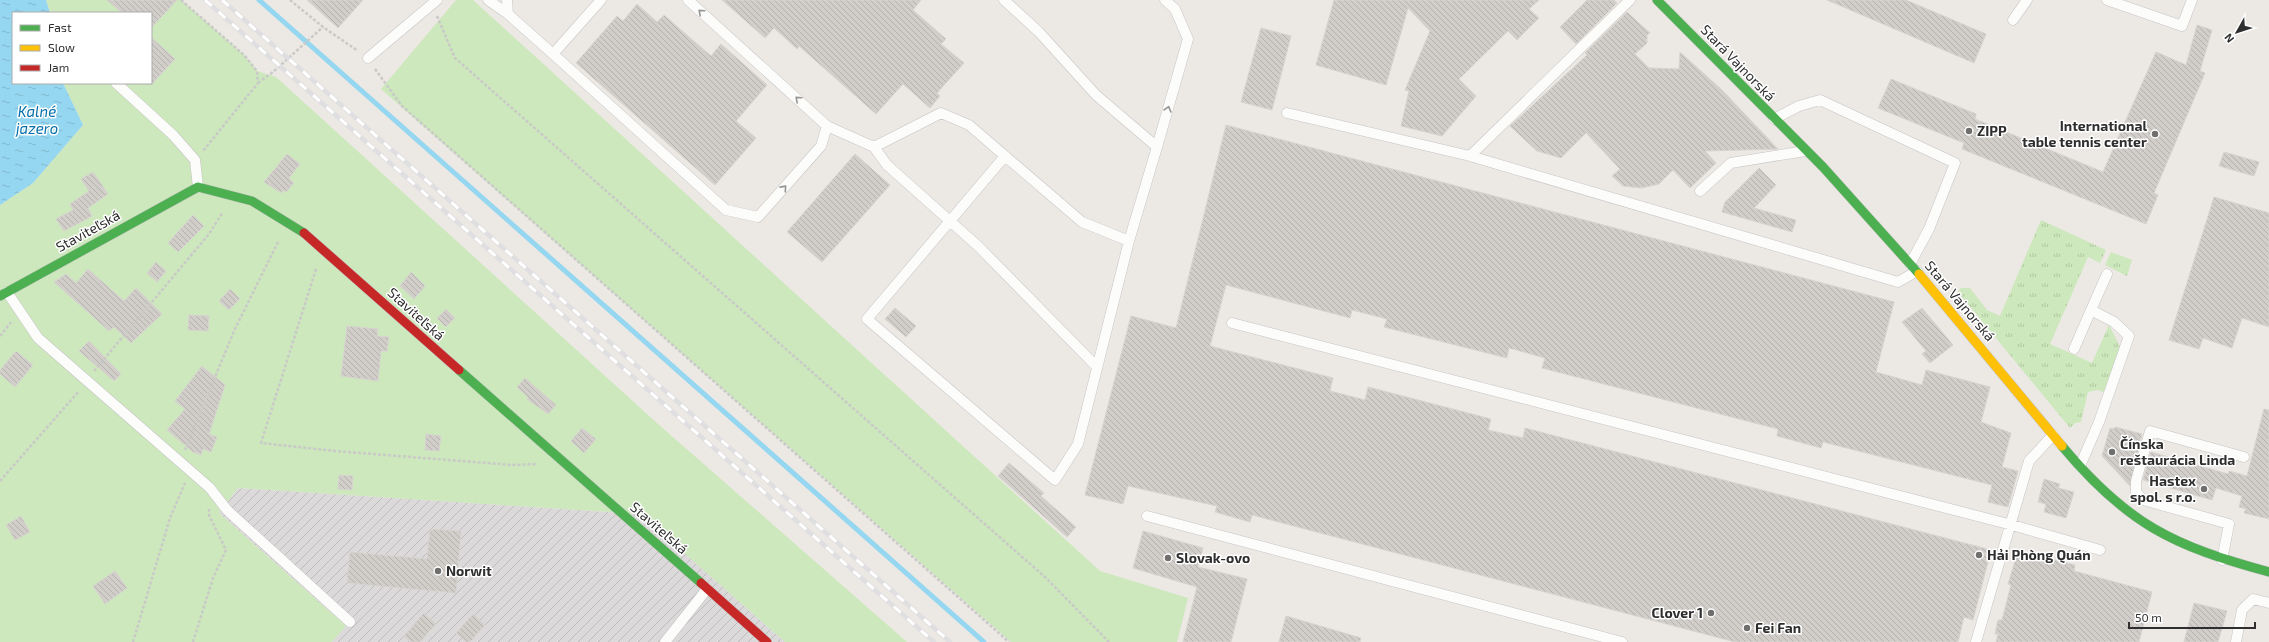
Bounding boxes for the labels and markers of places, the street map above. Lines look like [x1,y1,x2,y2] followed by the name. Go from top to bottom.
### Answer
[2022,117,2147,150] place label: International table tennis center
[1977,122,2007,139] place label: ZIPP
[1964,126,1974,136] marker: ZIPP
[2150,129,2160,139] marker: International table tennis center
[2120,435,2235,468] place label: Čínska reštaurácia Linda
[2107,447,2117,457] marker: Čínska reštaurácia Linda
[2130,472,2196,505] place label: Hastex spol. s r.o.
[2199,484,2209,494] marker: Hastex spol. s r.o.
[1987,546,2091,564] place label: Hải Phòng Quán
[1176,549,1250,566] place label: Slovak-ovo
[1974,550,1984,560] marker: Hải Phòng Quán
[1163,553,1173,563] marker: Slovak-ovo
[446,562,492,579] place label: Norwit
[433,566,443,576] marker: Norwit
[1652,604,1703,621] place label: Clover 1
[1706,608,1716,618] marker: Clover 1
[1755,619,1801,636] place label: Fei Fan
[1742,623,1752,633] marker: Fei Fan

